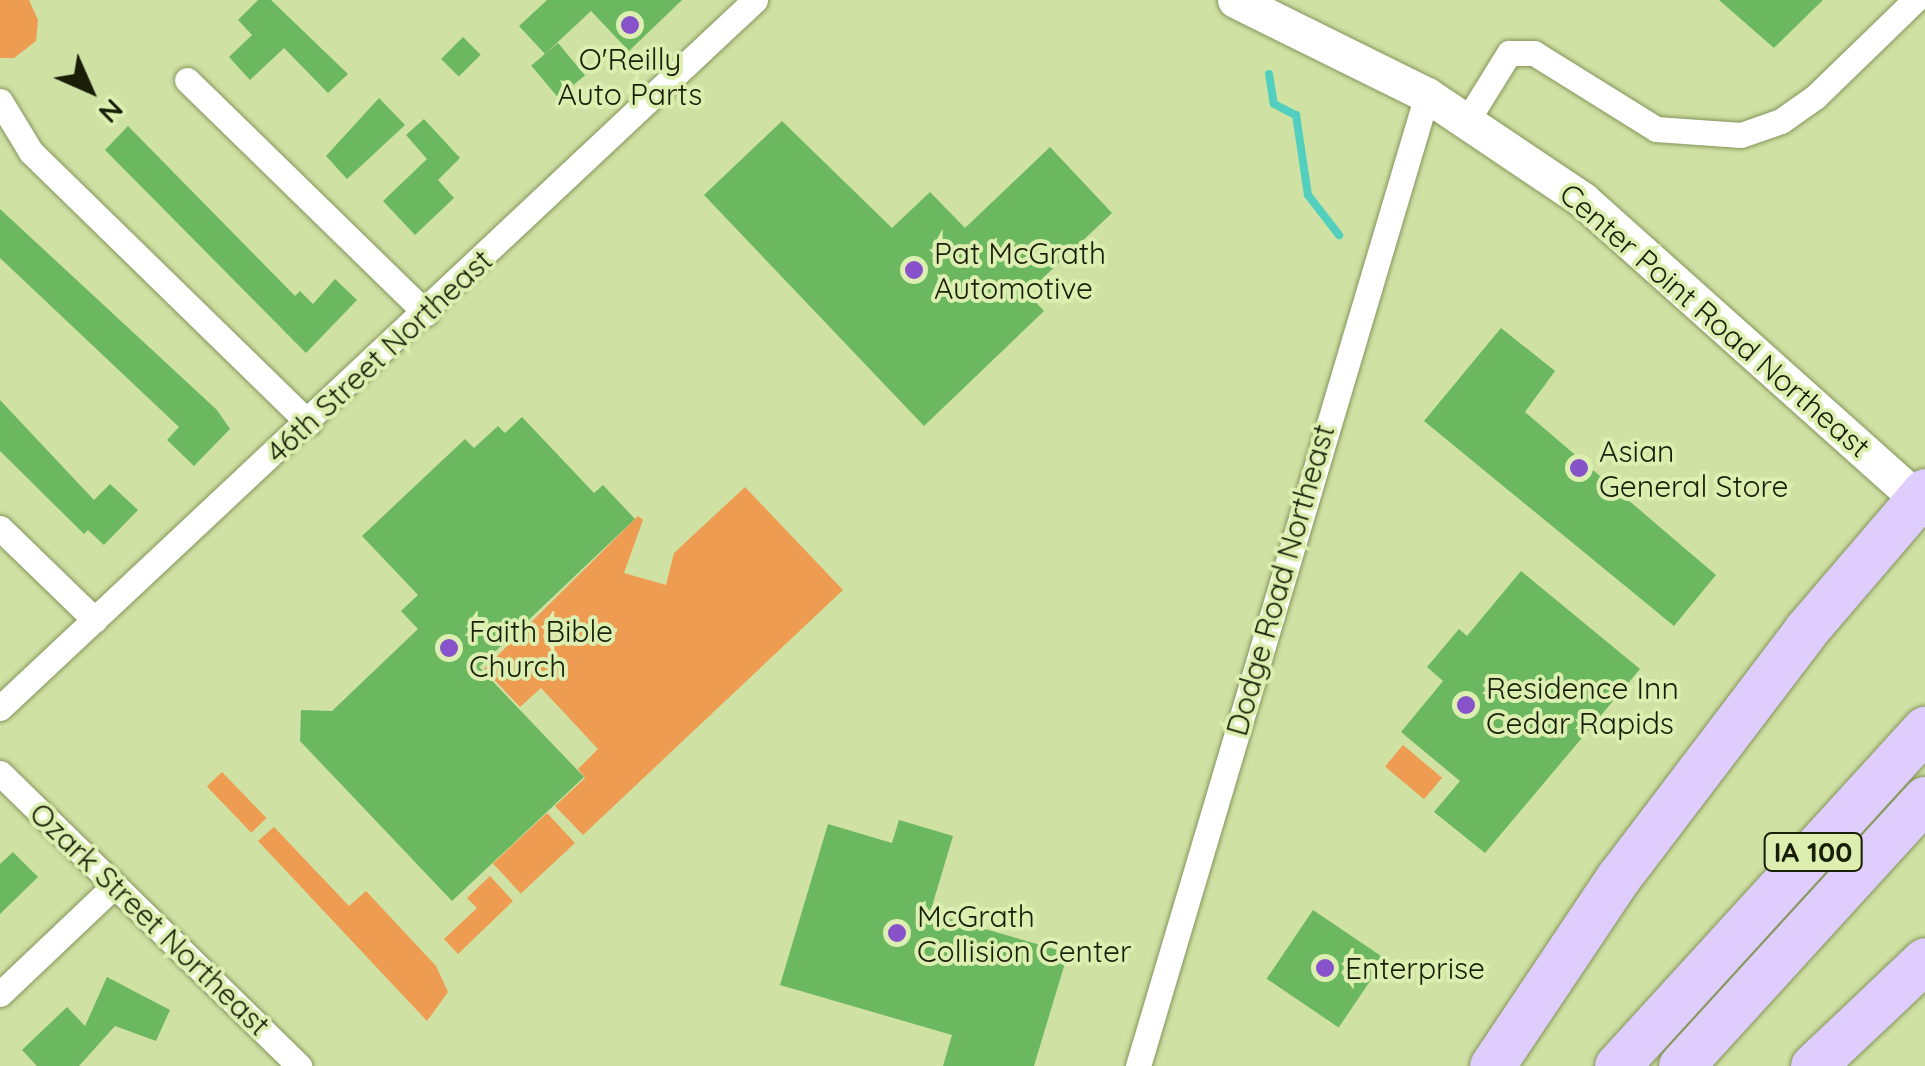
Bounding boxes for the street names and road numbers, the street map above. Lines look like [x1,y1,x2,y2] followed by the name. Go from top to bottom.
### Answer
[1553,175,1877,465] street label: Center Point Road Northeast
[259,242,499,470] street label: 46th Street Northeast
[1218,420,1342,740] street label: Dodge Road Northeast
[23,795,277,1043] street label: Ozark Street Northeast
[1763,829,1863,875] road number: IA 100

